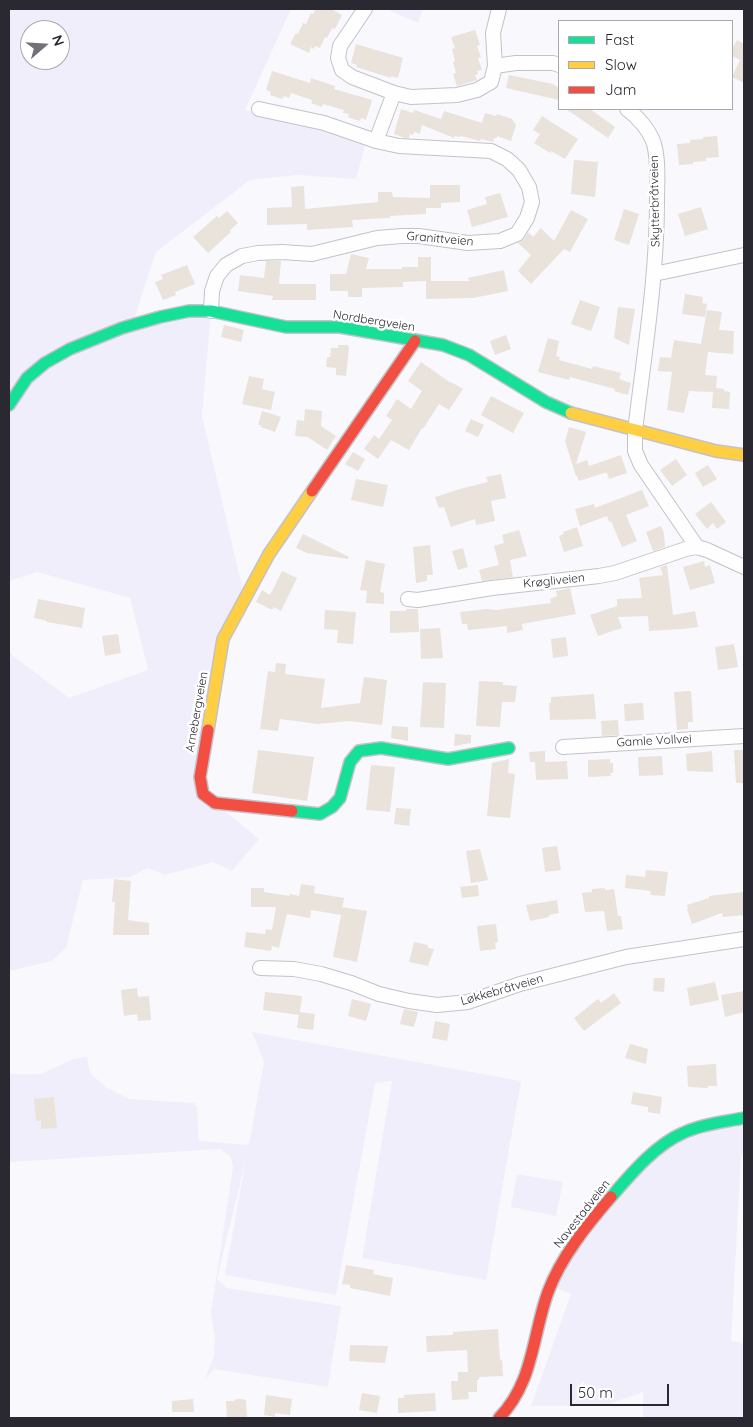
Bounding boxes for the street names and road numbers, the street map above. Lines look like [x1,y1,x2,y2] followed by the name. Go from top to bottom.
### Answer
[647,155,663,247] street label: Skytterbråtveien
[406,229,474,249] street label: Granittveien
[332,307,416,335] street label: Nordbergveien
[522,571,586,591] street label: Krøgliveien
[183,671,211,753] street label: Arnebergveien
[616,732,692,750] street label: Gamle Vollvei
[459,971,545,1009] street label: Løkkebråtveien
[551,1177,613,1251] street label: Navestadveien

